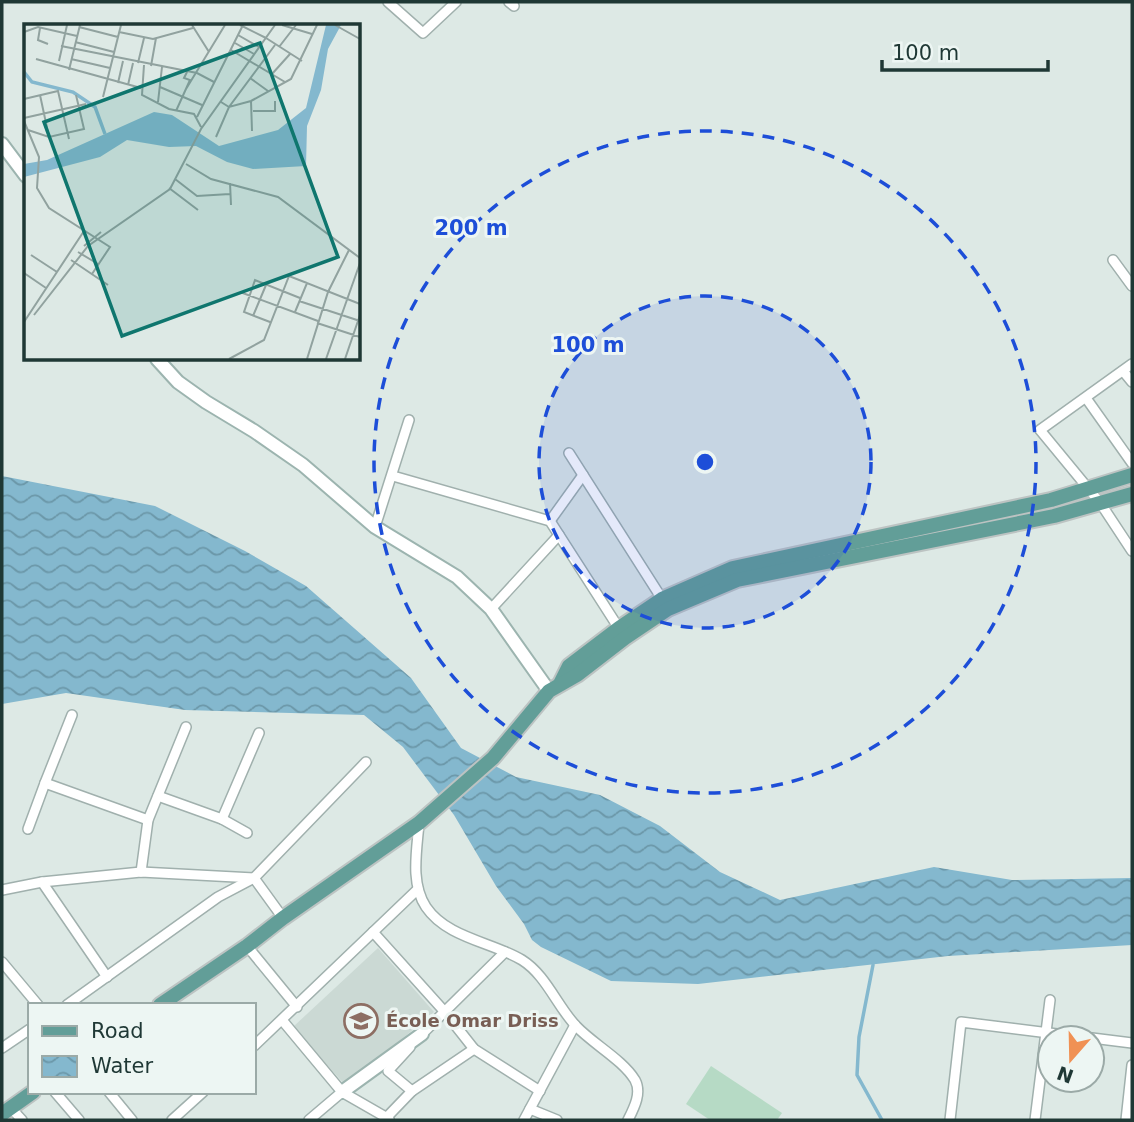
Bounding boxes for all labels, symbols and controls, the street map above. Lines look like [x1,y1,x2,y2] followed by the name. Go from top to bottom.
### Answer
[24,24,360,360] inset map
[882,28,1048,72] scale bar
[892,41,959,65] text: 100 m
[434,216,508,240] text: 200 m
[551,333,625,357] text: 100 m
[693,450,717,474] centre of rings
[342,1002,380,1040] school or university icon: École Omar Driss
[28,1003,256,1094] legend
[386,1010,559,1031] place label: École Omar Driss
[91,1019,144,1043] text: Road
[1036,1024,1106,1094] north arrow
[91,1054,153,1078] text: Water
[1054,1062,1076,1088] text: N

